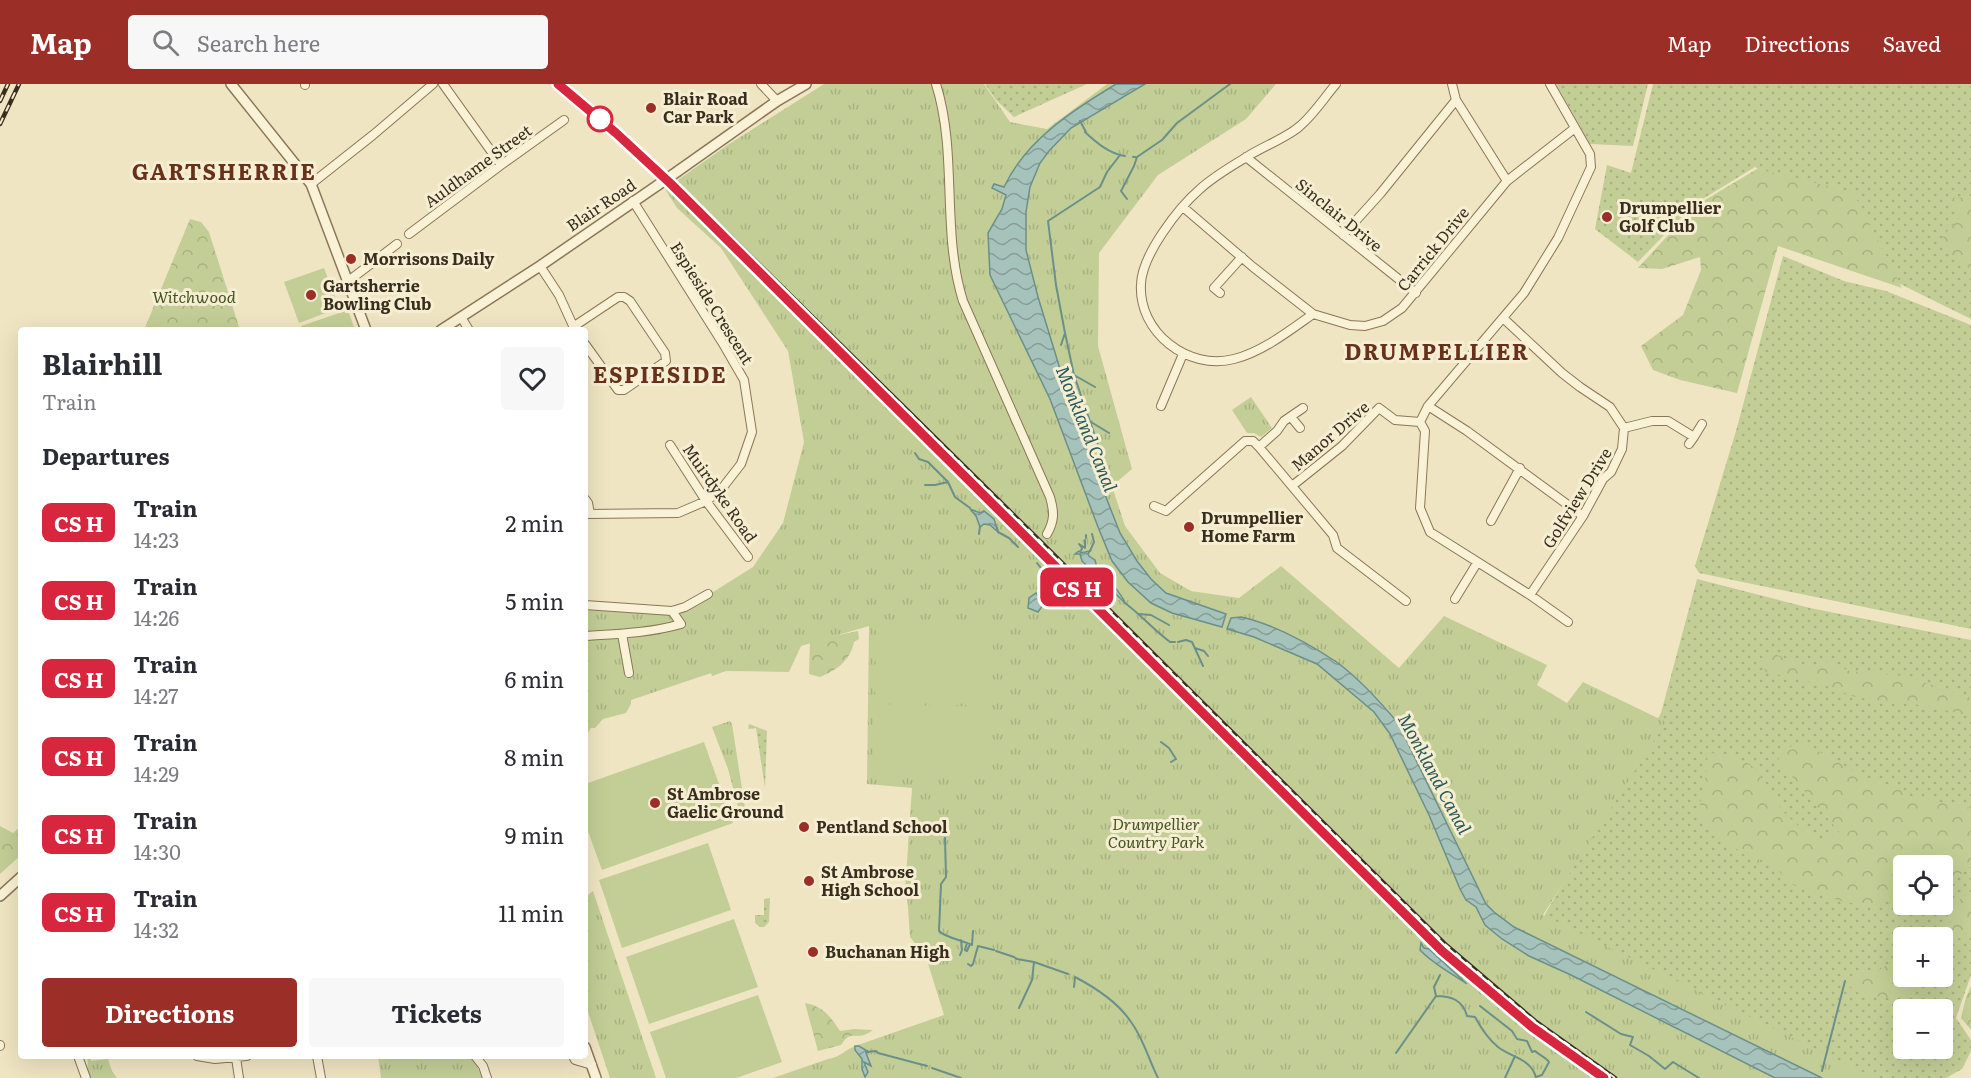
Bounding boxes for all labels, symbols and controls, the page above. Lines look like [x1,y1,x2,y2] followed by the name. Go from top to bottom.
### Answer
[128,15,548,69] search box
[30,21,92,63] text: Map
[149,26,182,59] icon: search
[197,26,320,59] text: Search here
[1667,27,1712,58] text: Map
[1745,27,1850,58] text: Directions
[1883,27,1941,58] text: Saved
[663,86,749,128] place label: Blair Road Car Park
[644,101,658,115] marker: Blair Road Car Park
[587,106,613,132] unlabelled marker
[419,118,537,213] street label: Auldhame Street
[132,154,316,187] district label: GARTSHERRIE
[561,172,640,236] street label: Blair Road
[1291,172,1388,257] street label: Sinclair Drive
[1619,195,1722,237] place label: Drumpellier Golf Club
[1391,201,1474,296] street label: Carrick Drive
[1600,210,1614,224] marker: Drumpellier Golf Club
[665,236,761,369] street label: Espieside Crescent
[363,246,494,270] place label: Morrisons Daily
[344,252,358,266] marker: Morrisons Daily
[323,273,431,315] place label: Gartsherrie Bowling Club
[152,284,237,308] park label: Witchwood
[304,288,318,302] marker: Gartsherrie Bowling Club
[1344,334,1530,367] district label: DRUMPELLIER
[42,342,162,384] text: Blairhill
[501,347,564,410] button: heart
[593,357,727,390] district label: ESPIESIDE
[1050,361,1125,496] water label: Monkland Canal
[42,386,96,416] text: Train
[1285,394,1374,476] street label: Manor Drive
[678,438,764,547] street label: Muirdyke Road
[42,439,169,472] text: Departures
[1536,443,1617,552] street label: Golfview Drive
[133,491,197,524] text: Train
[1201,505,1304,547] place label: Drumpellier Home Farm
[505,506,564,539] text: 2 min
[54,507,103,538] text: CS H
[1182,520,1196,534] marker: Drumpellier Home Farm
[133,524,179,554] text: 14:23
[1035,568,1119,606] line badge: CS H
[133,569,197,602] text: Train
[1052,572,1102,603] text: CS H
[505,584,564,617] text: 5 min
[54,585,103,616] text: CS H
[133,602,179,632] text: 14:26
[133,647,197,680] text: Train
[505,662,564,695] text: 6 min
[54,663,103,694] text: CS H
[133,680,178,710] text: 14:27
[1392,708,1479,839] water label: Monkland Canal
[133,725,197,758] text: Train
[504,740,564,773] text: 8 min
[54,741,103,772] text: CS H
[133,758,179,788] text: 14:29
[667,781,784,823] place label: St Ambrose Gaelic Ground
[648,796,662,810] marker: St Ambrose Gaelic Ground
[133,803,197,836] text: Train
[1108,811,1204,853] park label: Drumpellier Country Park
[816,814,948,838] place label: Pentland School
[505,818,564,851] text: 9 min
[54,819,103,850] text: CS H
[797,820,811,834] marker: Pentland School
[133,836,181,866] text: 14:30
[1893,855,1953,1059] map controls
[1893,855,1953,915] button: locate
[821,859,919,901] place label: St Ambrose High School
[802,874,816,888] marker: St Ambrose High School
[133,881,197,914] text: Train
[498,896,564,929] text: 11 min
[54,897,103,928] text: CS H
[133,914,179,944] text: 14:32
[1893,927,1953,987] button: +
[825,939,950,963] place label: Buchanan High
[806,945,820,959] marker: Buchanan High
[42,978,297,1047] button: Directions
[309,978,564,1047] button: Tickets
[1893,999,1953,1059] button: −

